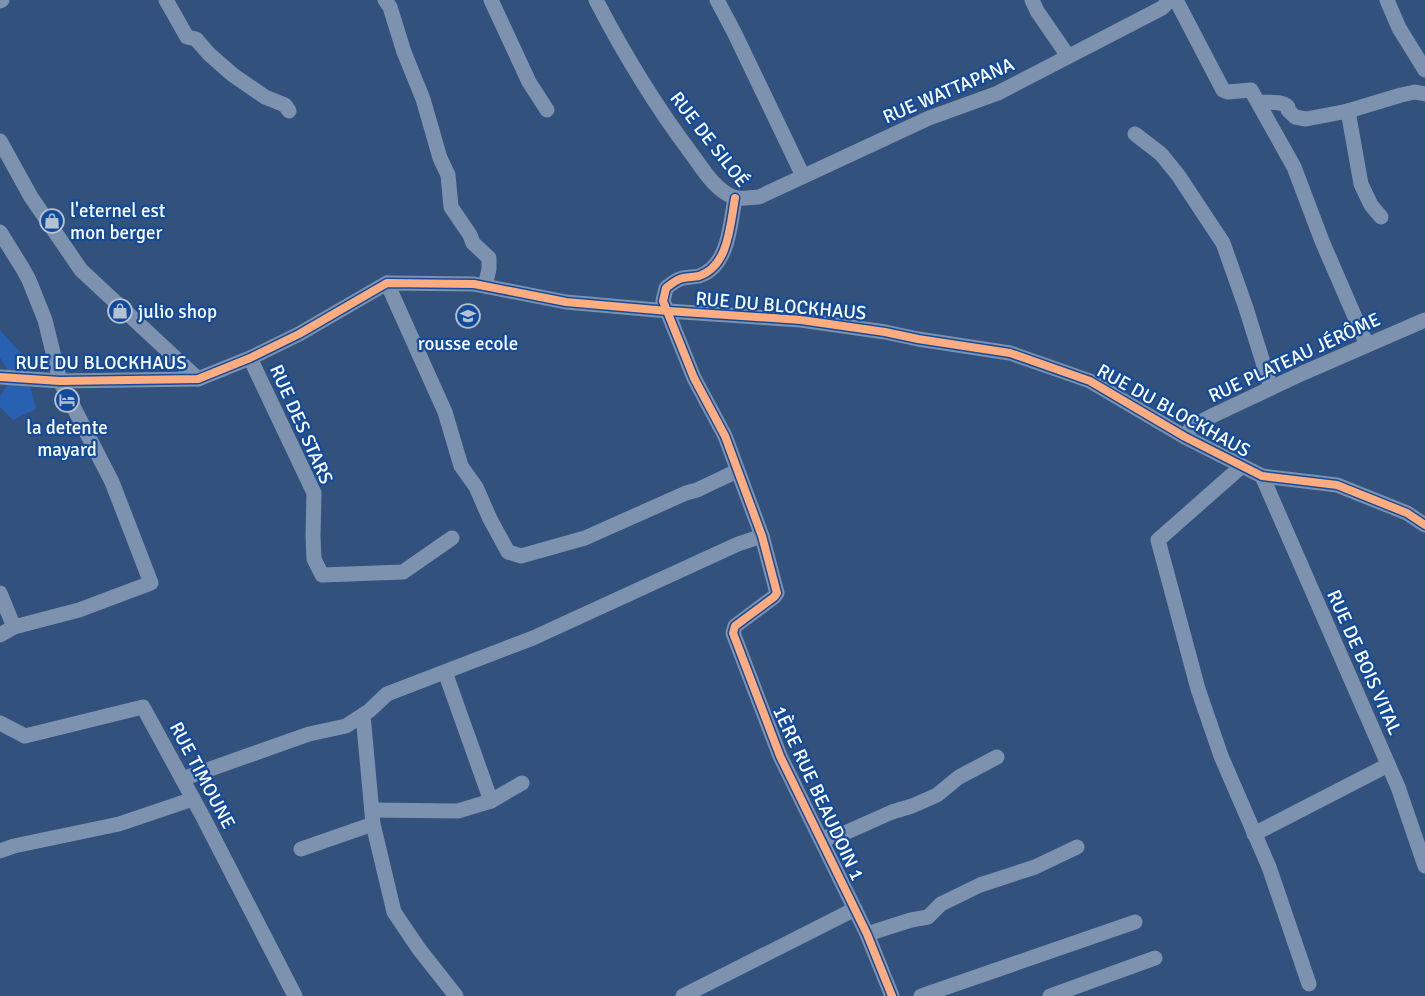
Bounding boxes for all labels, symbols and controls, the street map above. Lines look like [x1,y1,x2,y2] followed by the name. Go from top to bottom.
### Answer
[879,52,1018,129] street label: RUE WATTAPANA
[664,87,754,192] street label: RUE DE SILOÉ
[70,199,166,245] place label: l'eternel est mon berger
[39,208,65,234] shop icon: l'eternel est mon berger
[694,287,867,325] street label: RUE DU BLOCKHAUS
[107,298,133,324] shop icon: julio shop
[138,300,217,324] place label: julio shop
[455,303,481,329] school or university icon: rousse ecole
[1205,308,1384,408] street label: RUE PLATEAU JÉRÔME
[418,332,518,356] place label: rousse ecole
[15,351,187,375] street label: RUE DU BLOCKHAUS
[1093,359,1254,463] street label: RUE DU BLOCKHAUS
[264,361,338,488] street label: RUE DES STARS
[54,387,80,413] hotel icon: la detente mayard
[26,416,108,462] place label: la detente mayard
[1321,586,1407,739] street label: RUE DE BOIS VITAL
[767,702,869,885] street label: 1ÈRE RUE BEAUDOIN 1
[164,718,240,833] street label: RUE TIMOUNE

